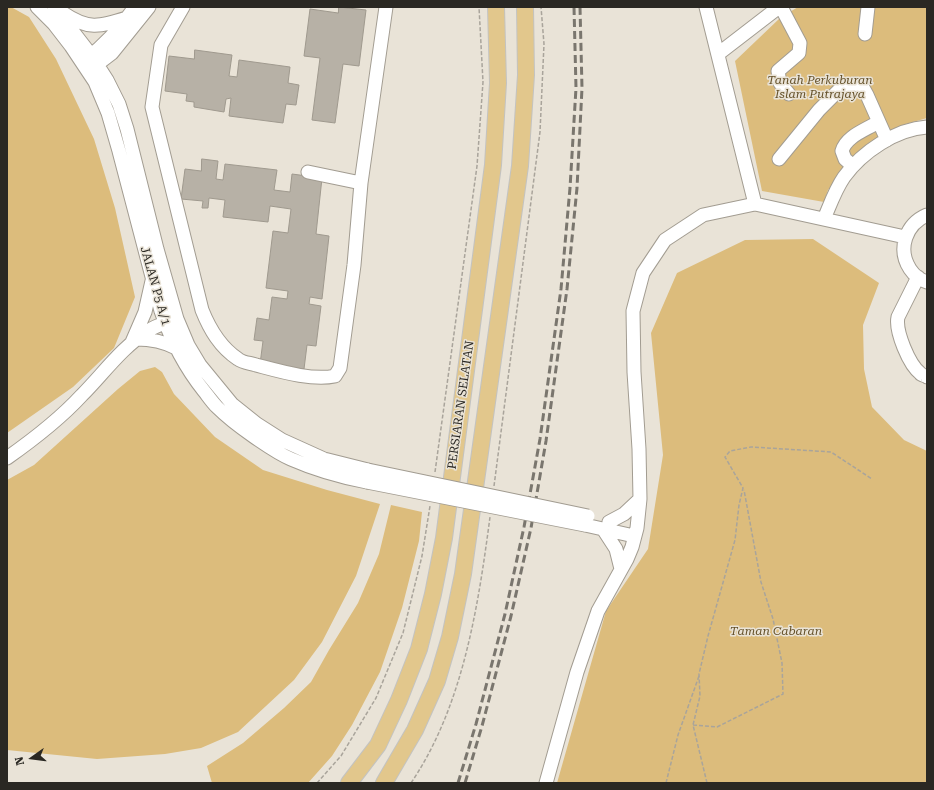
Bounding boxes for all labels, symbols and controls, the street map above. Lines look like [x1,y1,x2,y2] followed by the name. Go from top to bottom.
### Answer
[767,73,873,101] park label: Tanah Perkuburan Islam Putrajaya
[137,245,173,327] street label: JALAN P5 A/1
[445,340,477,470] street label: PERSIARAN SELATAN
[730,624,822,638] park label: Taman Cabaran
[12,738,52,778] north arrow
[13,755,27,767] text: N

